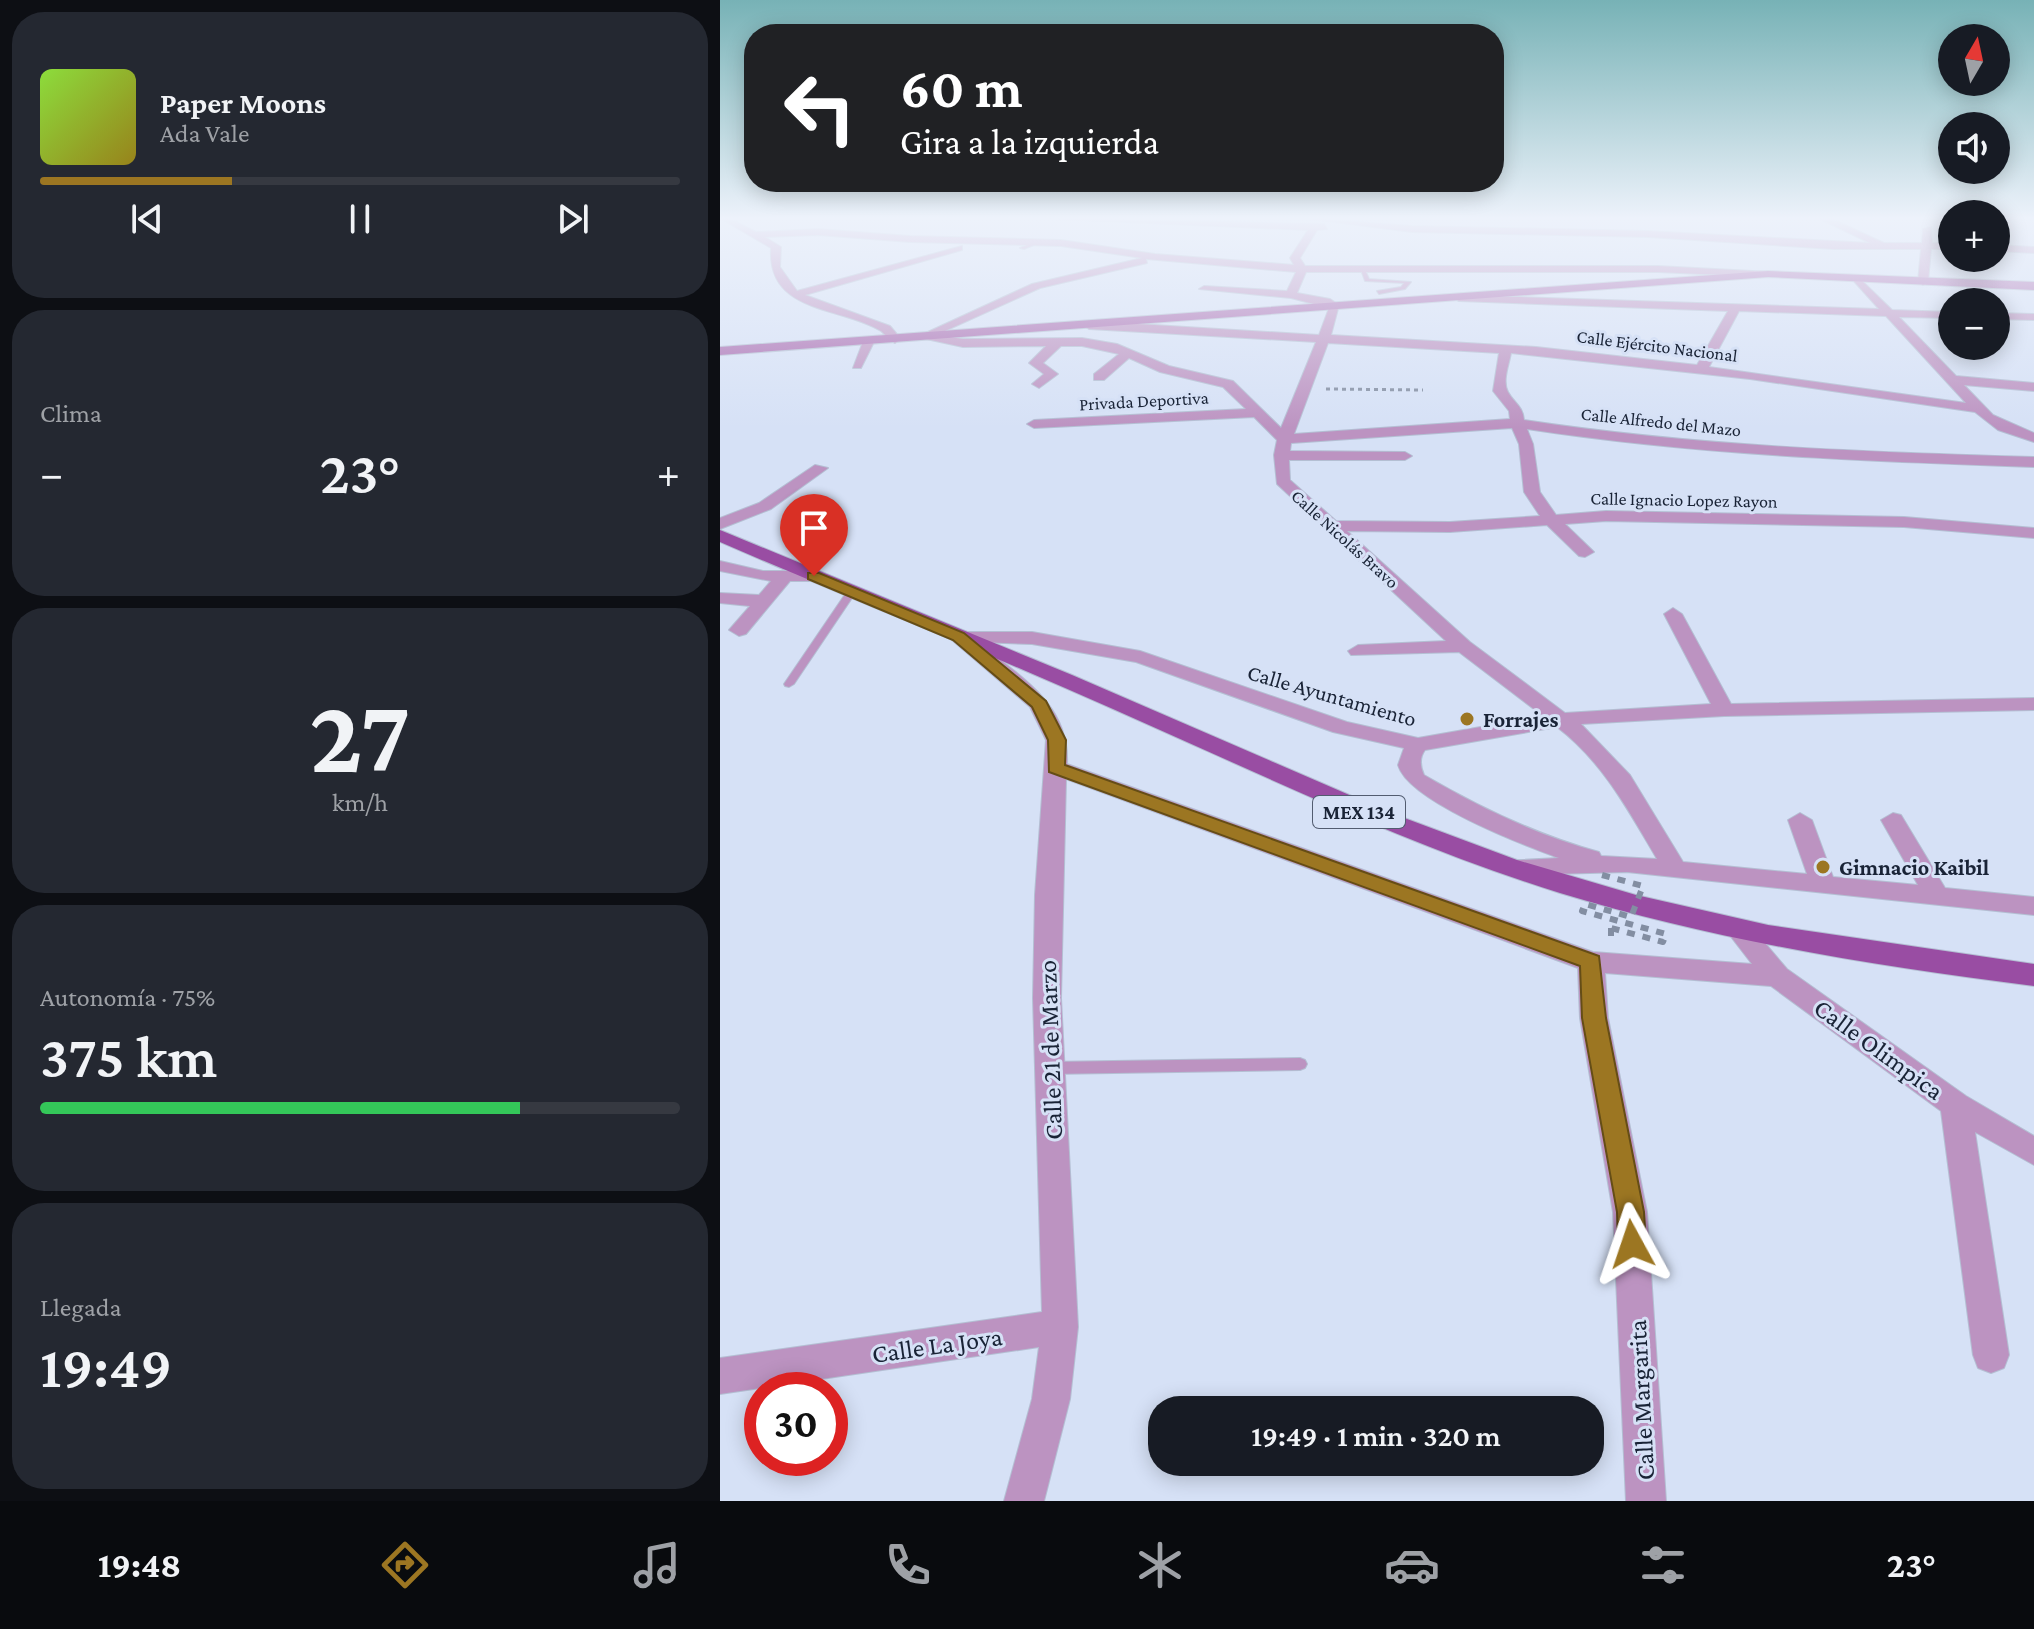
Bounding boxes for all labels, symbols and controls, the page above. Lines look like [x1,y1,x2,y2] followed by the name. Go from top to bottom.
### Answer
[1938,24,2010,96] north arrow
[1938,24,2010,360] map controls
[768,56,872,160] icon: left
[900,57,1023,119] text: 60 m
[160,86,326,119] text: Paper Moons
[1938,112,2010,184] button: sound
[160,119,249,148] text: Ada Vale
[900,122,1159,162] text: Gira a la izquierda
[125,197,169,241] icon: previous
[338,197,382,241] icon: pause
[551,197,595,241] icon: next
[1938,200,2010,272] button: +
[1938,288,2010,360] button: −
[1575,326,1739,367] street label: Calle Ejército Nacional
[1079,388,1209,414] street label: Privada Deportiva
[40,399,102,428] text: Clima
[1580,404,1742,440] street label: Calle Alfredo del Mazo
[320,439,400,506] text: 23°
[40,449,63,497] text: −
[657,449,680,497] text: +
[1287,486,1403,592] street label: Calle Nicolás Bravo
[1590,488,1778,512] street label: Calle Ignacio Lopez Rayon
[780,494,848,576] pin
[792,506,836,550] icon: arrive
[1245,659,1419,732] street label: Calle Ayuntamiento
[310,678,410,793] text: 27
[1483,707,1559,732] place label: Forrajes
[1458,710,1476,728] marker: Forrajes
[332,788,388,817] text: km/h
[1313,796,1405,828] road number: MEX 134
[1839,855,1990,880] place label: Gimnacio Kaibil
[1814,858,1832,876] marker: Gimnacio Kaibil
[1033,960,1068,1140] street label: Calle 21 de Marzo
[40,983,215,1012] text: Autonomía · 75%
[1809,993,1949,1106] street label: Calle Olimpica
[40,1023,217,1090] text: 375 km
[1590,1202,1674,1286] position arrow
[40,1293,121,1322] text: Llegada
[1623,1319,1660,1481] street label: Calle Margarita
[870,1322,1004,1369] street label: Calle La Joya
[40,1333,172,1400] text: 19:49
[744,1372,848,1476] speed limit sign: 30
[1251,1419,1501,1452] text: 19:49 · 1 min · 320 m
[377,1537,433,1593] icon: directions
[629,1537,685,1593] icon: music
[880,1537,936,1593] icon: phone
[1132,1537,1188,1593] icon: climate
[1384,1537,1440,1593] icon: car
[1635,1537,1691,1593] icon: filters
[98,1545,181,1585] text: 19:48
[1887,1545,1936,1585] text: 23°

